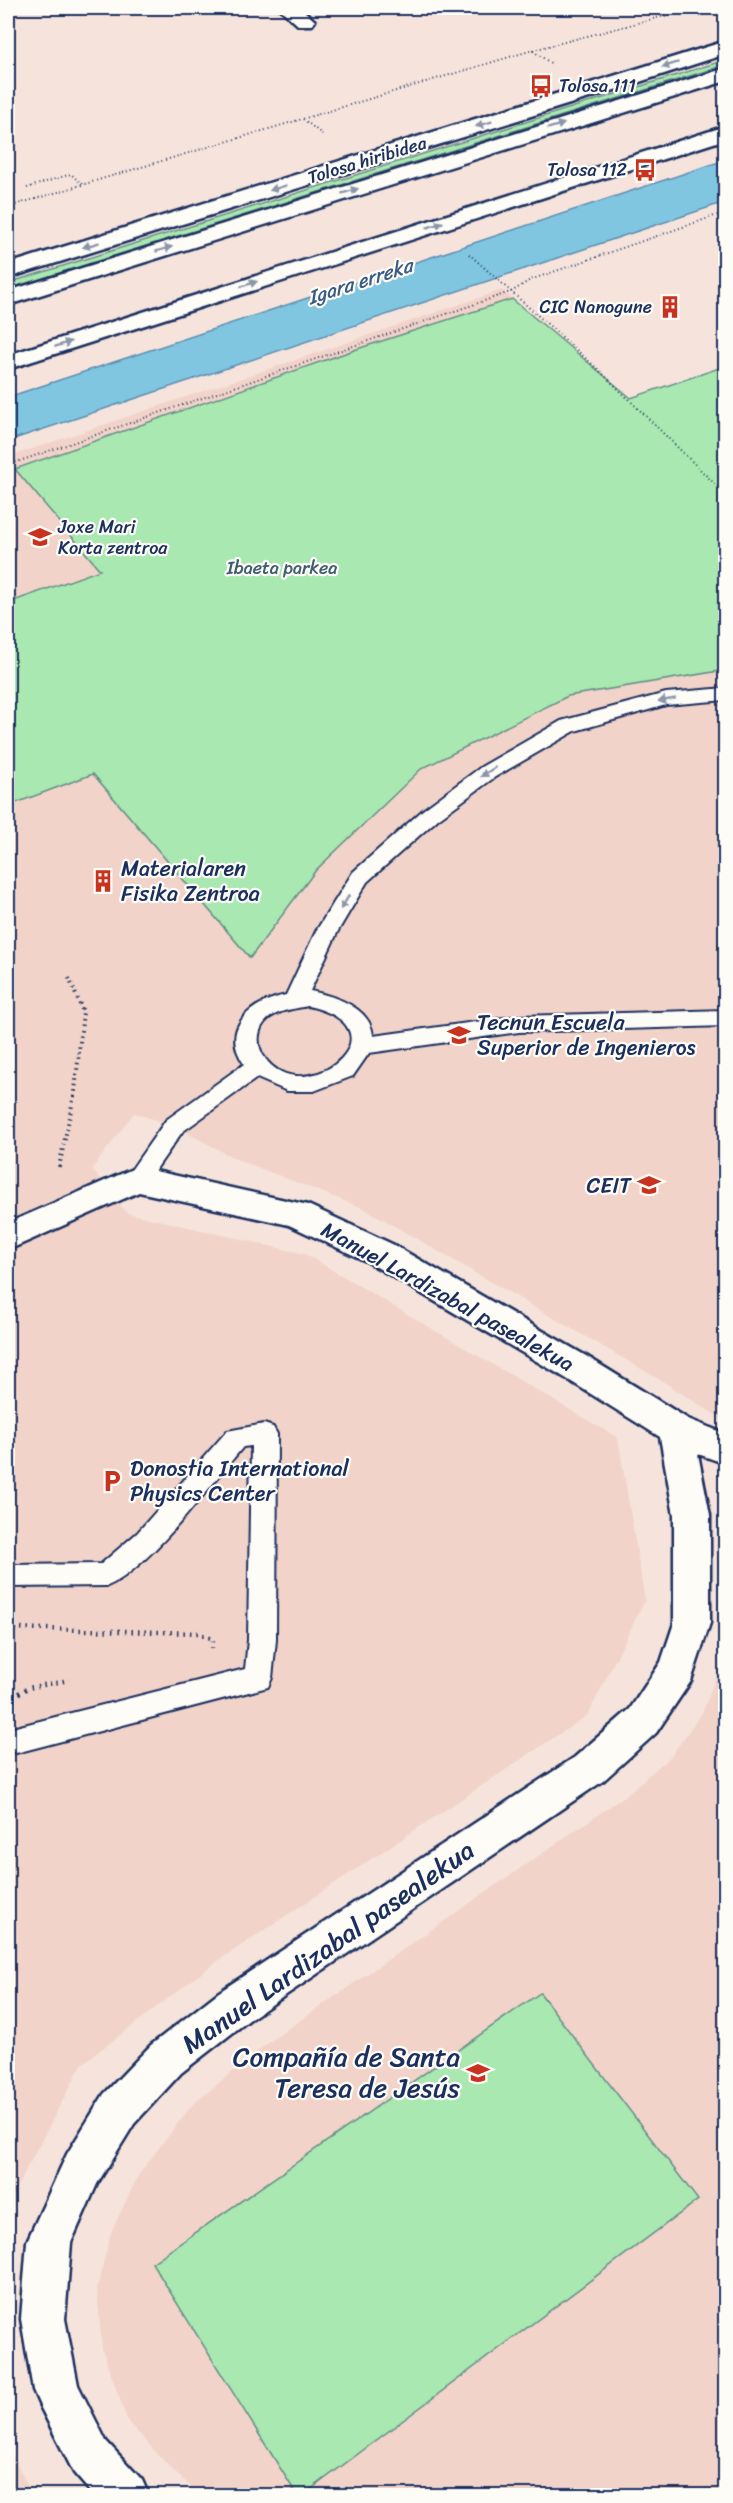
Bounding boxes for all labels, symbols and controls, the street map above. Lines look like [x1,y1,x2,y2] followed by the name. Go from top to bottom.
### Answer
[661,61,679,70] one-way arrow
[559,70,636,102] place label: Tolosa 111
[528,73,554,99] bus stop icon: Tolosa 111
[475,120,493,129] one-way arrow
[547,121,565,131] one-way arrow
[304,126,431,193] street label: Tolosa hiribidea
[547,154,627,186] place label: Tolosa 112
[632,157,658,183] bus stop icon: Tolosa 112
[269,183,287,193] one-way arrow
[341,186,359,195] one-way arrow
[426,219,444,229] one-way arrow
[82,241,100,250] one-way arrow
[155,244,173,253] one-way arrow
[302,247,420,315] water label: Igara erreka
[240,279,258,288] one-way arrow
[539,291,652,323] place label: CIC Nanogune
[657,294,683,320] building icon: CIC Nanogune
[54,338,72,348] one-way arrow
[57,511,168,564] place label: Joxe Mari Korta zentroa
[27,524,53,550] school or university icon: Joxe Mari Korta zentroa
[226,552,337,584] park label: Ibaeta parkea
[658,696,677,705] one-way arrow
[480,767,497,778] one-way arrow
[121,849,260,913] place label: Materialaren Fisika Zentroa
[90,868,116,894] building icon: Materialaren Fisika Zentroa
[339,894,350,910] one-way arrow
[477,1003,696,1067] place label: Tecnun Escuela Superior de Ingenieros
[446,1022,472,1048] school or university icon: Tecnun Escuela Superior de Ingenieros
[587,1166,632,1205] place label: CEIT
[636,1172,662,1198] school or university icon: CEIT
[314,1210,582,1383] street label: Manuel Lardizabal pasealekua
[130,1449,349,1513] place label: Donostia International Physics Center
[99,1468,125,1494] parking icon: Donostia International Physics Center
[171,1827,485,2067] street label: Manuel Lardizabal pasealekua
[233,2033,461,2112] place label: Compañía de Santa Teresa de Jesús
[465,2060,491,2086] school or university icon: Compañía de Santa Teresa de Jesús

